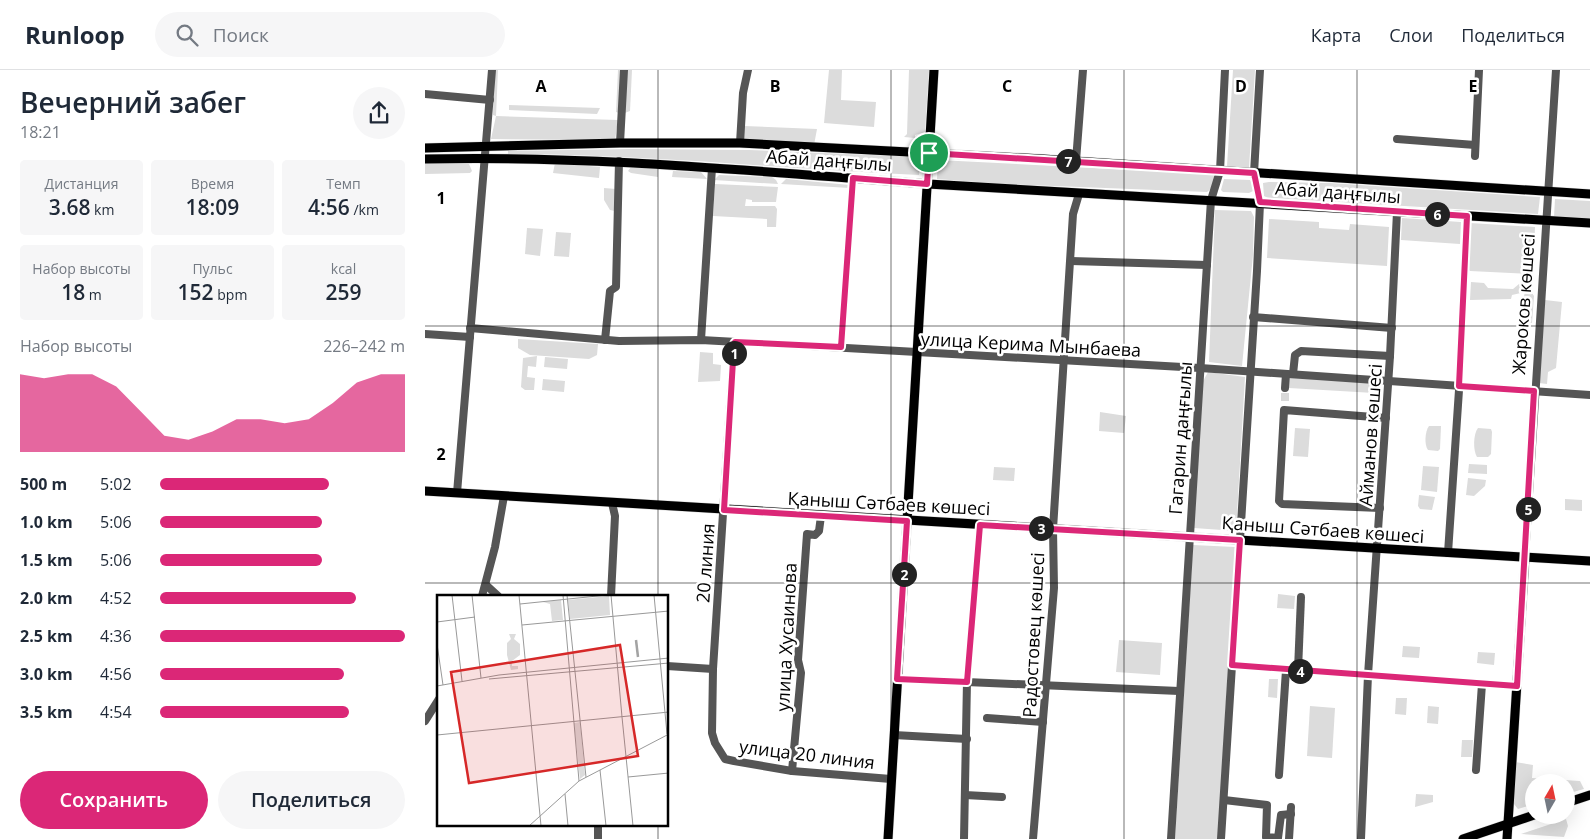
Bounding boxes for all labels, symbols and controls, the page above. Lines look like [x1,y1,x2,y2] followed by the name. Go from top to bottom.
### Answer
[155,12,505,57] search box
[25,18,125,51] text: Runloop
[173,21,201,49] icon: search
[213,22,269,48] text: Поиск
[1311,23,1361,47] text: Карта
[1389,23,1433,47] text: Слои
[1461,23,1565,47] text: Поделиться
[535,75,547,97] text: A
[770,75,780,97] text: B
[1002,75,1012,97] text: C
[1235,75,1247,97] text: D
[1469,75,1478,97] text: E
[20,83,246,121] text: Вечерний забег
[353,87,405,139] button: share
[20,121,61,143] text: 18:21
[908,132,950,174] pin
[915,139,943,167] icon: arrive
[765,144,893,176] street label: Абай даңғылы
[1055,148,1081,174] pin: 7
[1064,152,1073,171] text: 7
[45,174,118,193] text: Дистанция
[191,174,234,193] text: Время
[326,174,361,193] text: Темп
[1274,176,1402,208] street label: Абай даңғылы
[436,187,446,209] text: 1
[49,193,90,221] text: 3.68
[186,193,239,221] text: 18:09
[308,193,350,221] text: 4:56
[90,200,114,219] text: km
[350,200,379,219] text: /km
[1425,202,1449,226] pin: 6
[1433,205,1442,224] text: 6
[1506,233,1540,375] street label: Жароков көшесі
[32,259,131,278] text: Набор высоты
[192,259,233,278] text: Пульс
[331,259,356,278] text: kcal
[61,278,85,306] text: 18
[178,278,214,306] text: 152
[325,278,362,306] text: 259
[85,285,102,304] text: m
[214,285,247,304] text: bpm
[920,326,1142,362] street label: улица Керима Мынбаева
[20,335,132,357] text: Набор высоты
[323,335,405,357] text: 226–242 m
[721,340,747,366] pin: 1
[730,344,739,363] text: 1
[1163,361,1197,515] street label: Гагарин даңғылы
[1353,363,1387,507] street label: Айманов көшесі
[436,443,446,465] text: 2
[20,473,67,495] text: 500 m
[100,473,132,495] text: 5:02
[787,486,991,520] street label: Қаныш Сәтбаев көшесі
[1515,496,1541,522] pin: 5
[1524,500,1533,519] text: 5
[1221,510,1425,548] street label: Қаныш Сәтбаев көшесі
[20,511,73,533] text: 1.0 km
[100,511,132,533] text: 5:06
[1029,516,1053,540] pin: 3
[1037,519,1046,538] text: 3
[690,522,720,604] street label: 20 линия
[20,549,73,571] text: 1.5 km
[100,549,132,571] text: 5:06
[1017,552,1049,718] street label: Радостовец көшесі
[770,562,802,712] street label: улица Хусаинова
[891,562,917,586] pin: 2
[900,565,909,584] text: 2
[20,587,73,609] text: 2.0 km
[100,587,132,609] text: 4:52
[437,595,669,826] inset map
[20,625,73,647] text: 2.5 km
[100,625,132,647] text: 4:36
[1287,658,1313,684] pin: 4
[1296,662,1305,681] text: 4
[20,663,73,685] text: 3.0 km
[100,663,132,685] text: 4:56
[20,701,73,723] text: 3.5 km
[100,701,132,723] text: 4:54
[738,734,876,774] street label: улица 20 линия
[20,771,208,829] button: Сохранить
[218,771,405,829] button: Поделиться
[1525,774,1575,824] north arrow
[1525,774,1575,824] map controls

